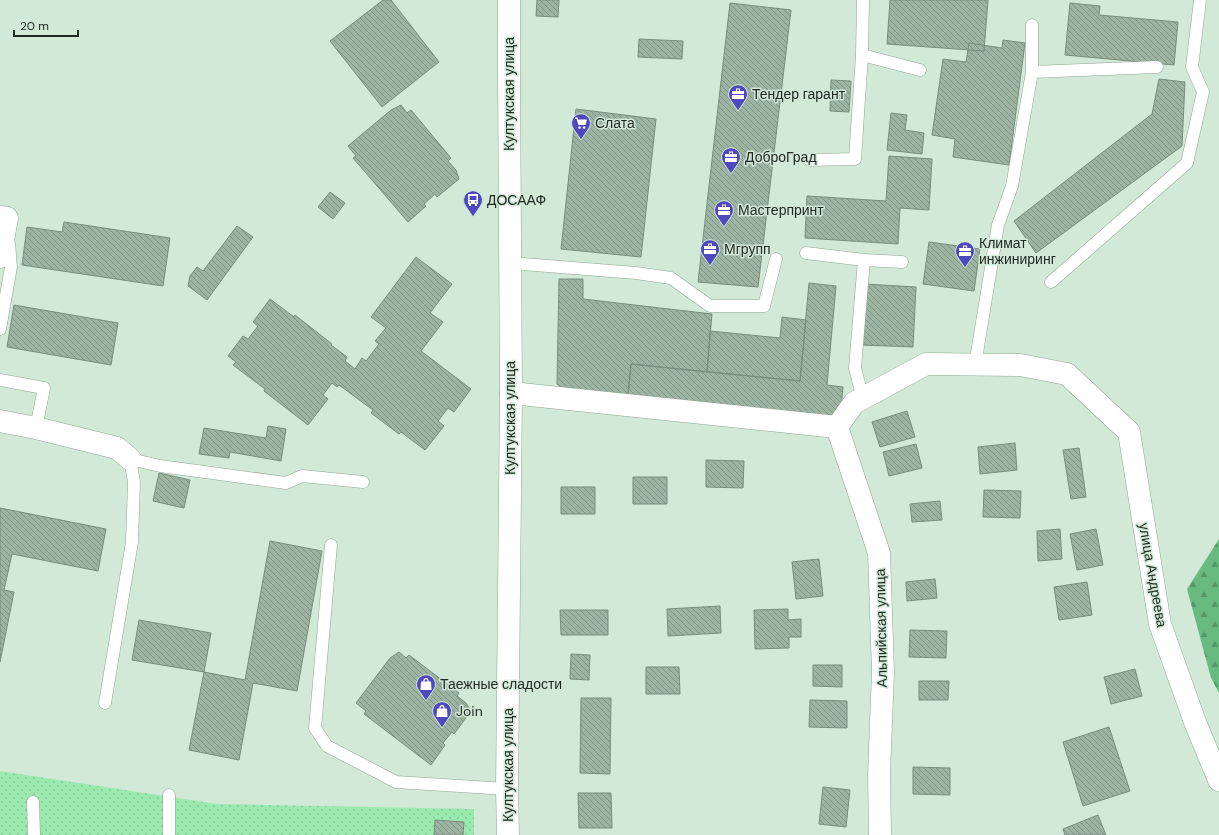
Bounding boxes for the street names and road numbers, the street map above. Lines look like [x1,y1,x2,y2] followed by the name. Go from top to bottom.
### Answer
[500,37,518,151] street label: Култукская улица
[501,361,519,475] street label: Култукская улица
[1135,521,1171,629] street label: улица Андреева
[871,568,891,688] street label: Альпийская улица
[499,708,517,822] street label: Култукская улица

